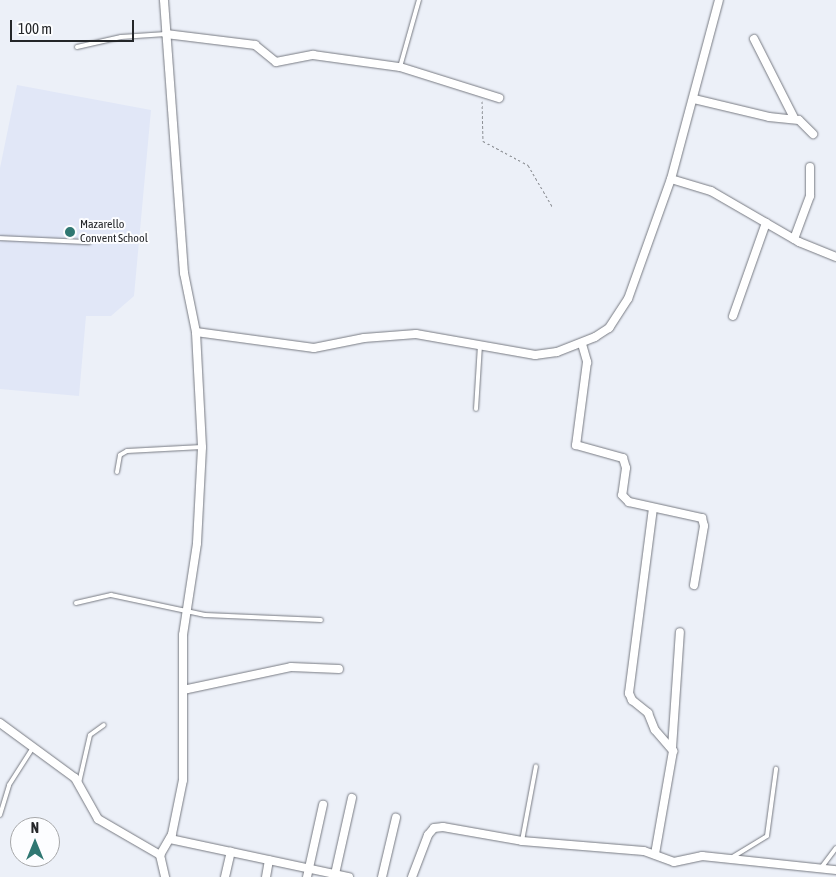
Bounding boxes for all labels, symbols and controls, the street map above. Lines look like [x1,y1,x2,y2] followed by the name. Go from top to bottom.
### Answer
[12,10,136,42] scale bar
[18,20,52,37] text: 100 m
[80,218,148,246] place label: Mazarello Convent School
[64,226,76,238] marker: Mazarello Convent School
[10,817,60,867] north arrow
[31,820,39,836] text: N

